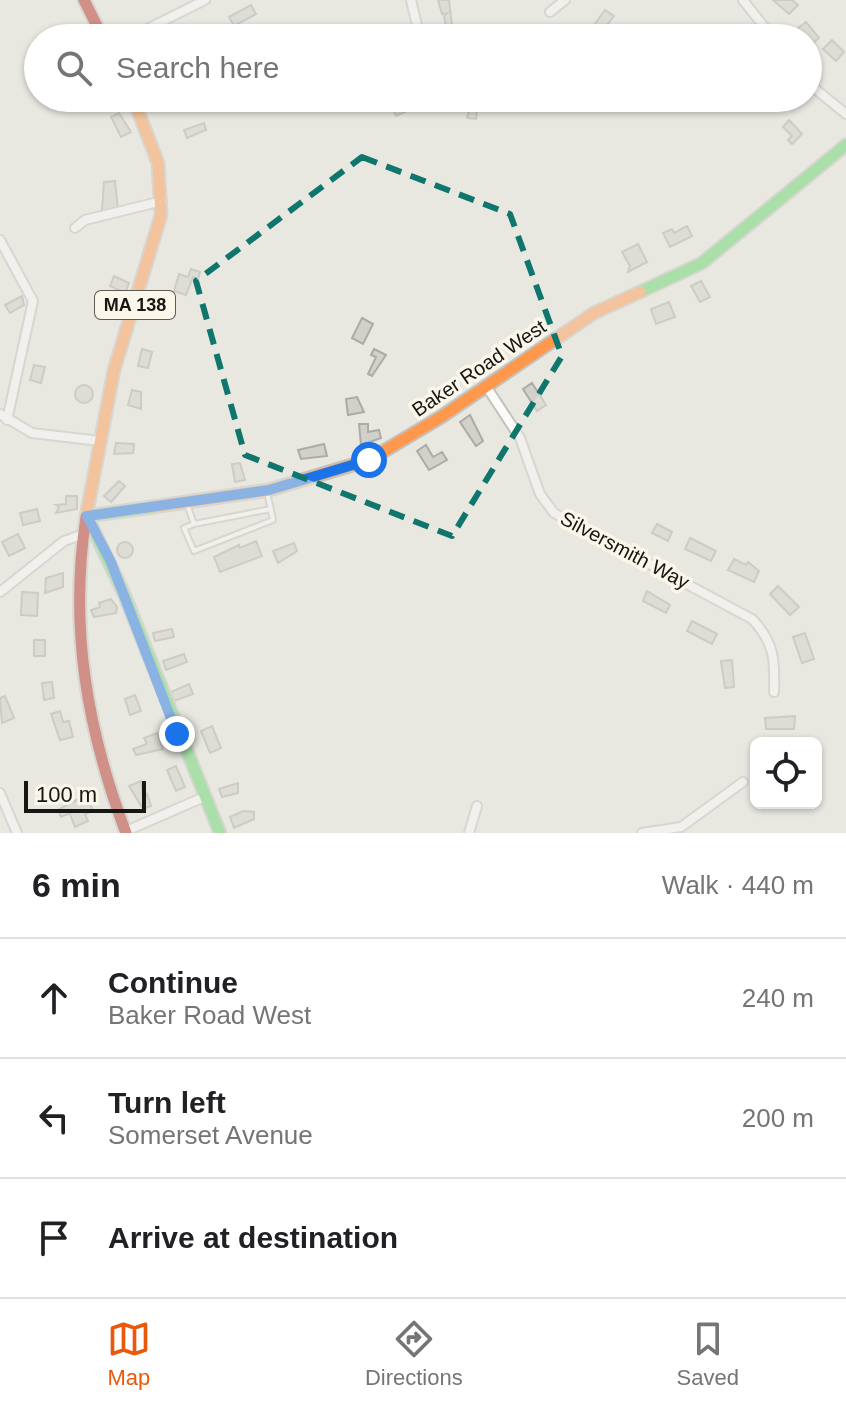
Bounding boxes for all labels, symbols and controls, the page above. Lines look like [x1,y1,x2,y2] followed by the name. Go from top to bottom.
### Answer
[24,24,822,112] search box
[52,46,96,90] icon: search
[116,51,279,84] text: Search here
[95,291,175,319] road number: MA 138
[408,315,550,421] street label: Baker Road West
[351,442,387,478] route start
[557,507,693,593] street label: Silversmith Way
[159,716,195,752] route end
[750,737,822,809] map controls
[750,737,822,809] button: locate
[24,777,146,813] scale bar
[36,782,97,807] text: 100 m
[32,866,121,904] text: 6 min
[662,870,814,900] text: Walk · 440 m
[108,966,238,999] text: Continue
[32,976,76,1020] icon: ahead
[742,983,814,1013] text: 240 m
[108,1000,311,1030] text: Baker Road West
[108,1086,226,1119] text: Turn left
[32,1096,76,1140] icon: left
[742,1103,814,1133] text: 200 m
[108,1120,313,1150] text: Somerset Avenue
[32,1216,76,1260] icon: arrive
[108,1221,398,1254] text: Arrive at destination
[107,1317,151,1391] tab: Map
[365,1317,463,1391] tab: Directions
[677,1317,739,1391] tab: Saved

